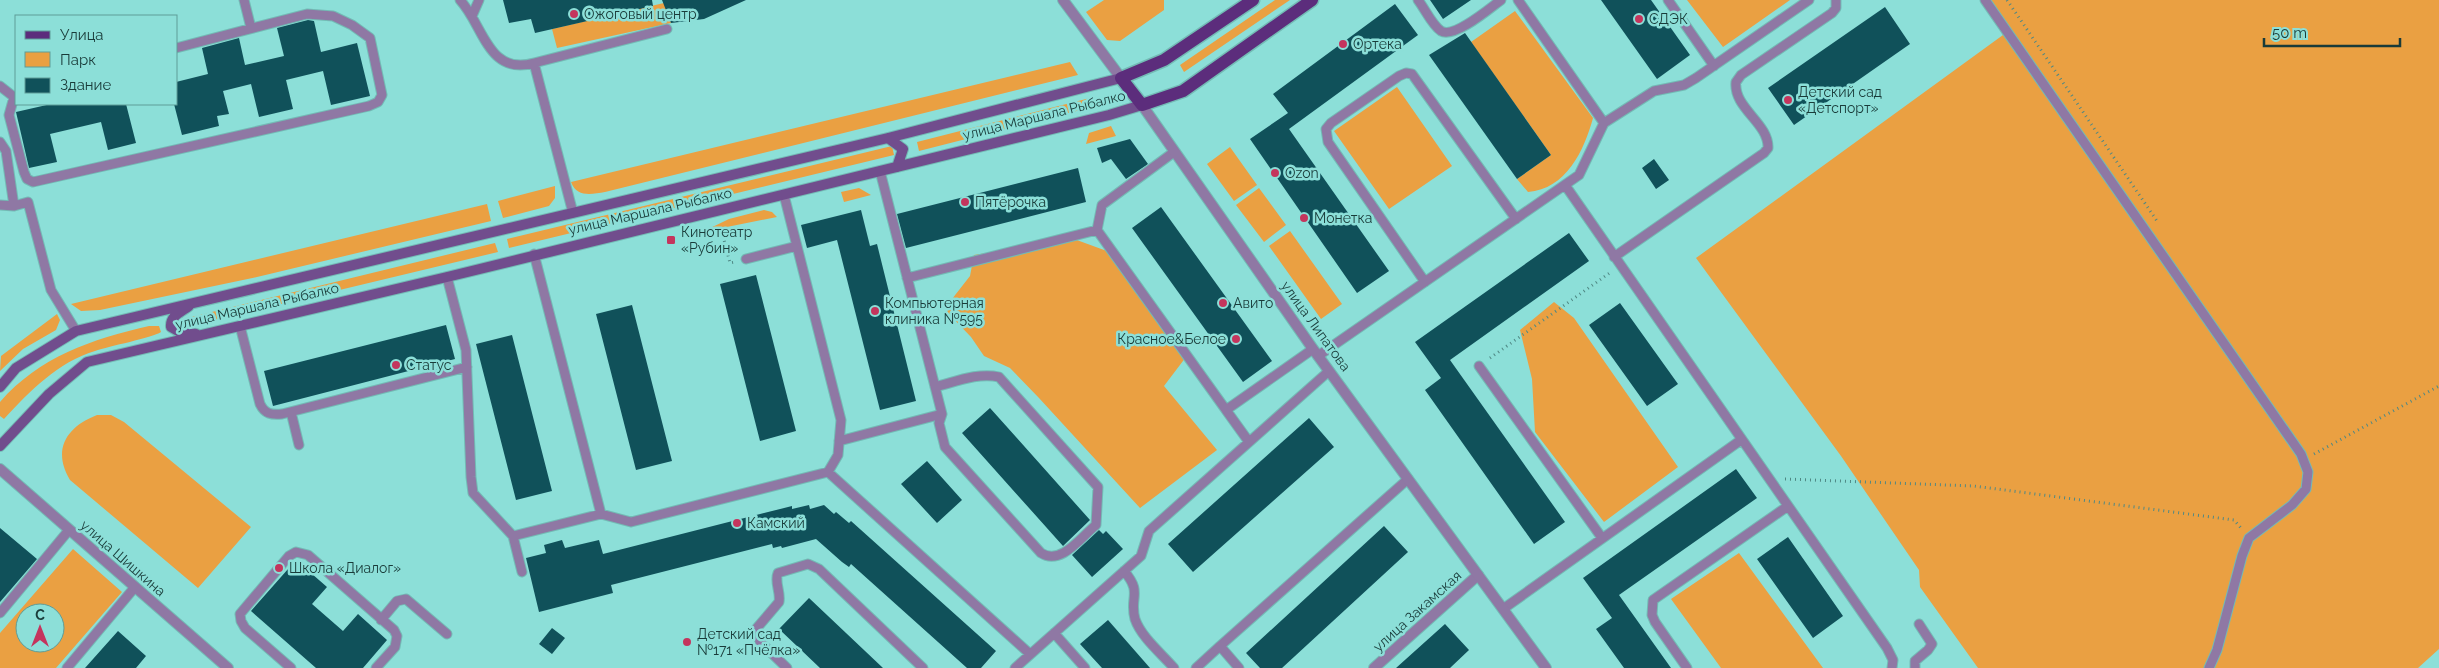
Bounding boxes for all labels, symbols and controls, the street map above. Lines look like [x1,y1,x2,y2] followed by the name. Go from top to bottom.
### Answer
[584,6,697,22] place label: Ожоговый центр
[568,8,580,20] marker: Ожоговый центр
[1649,11,1688,27] place label: СДЭК
[1633,13,1645,25] marker: СДЭК
[15,15,178,105] legend
[2264,15,2400,47] scale bar
[2272,24,2307,42] text: 50 m
[60,26,104,44] text: Улица
[1353,36,1402,52] place label: Ортека
[1337,38,1349,50] marker: Ортека
[60,51,96,69] text: Парк
[60,76,112,94] text: Здание
[1798,84,1882,116] place label: Детский сад «Детспорт»
[961,87,1127,143] street label: улица Маршала Рыбалко
[1782,94,1794,106] marker: Детский сад «Детспорт»
[1285,165,1319,181] place label: Ozon
[1269,167,1281,179] marker: Ozon
[567,184,733,238] street label: улица Маршала Рыбалко
[975,194,1046,210] place label: Пятёрочка
[959,196,971,208] marker: Пятёрочка
[1314,210,1372,226] place label: Монетка
[1298,212,1310,224] marker: Монетка
[681,224,753,256] place label: Кинотеатр «Рубин»
[665,234,677,246] marker: Кинотеатр «Рубин»
[1278,278,1354,374] street label: улица Липатова
[174,279,340,333] street label: улица Маршала Рыбалко
[885,295,984,327] place label: Компьютерная клиника №595
[1233,295,1273,311] place label: Авито
[1217,297,1229,309] marker: Авито
[869,305,881,317] marker: Компьютерная клиника №595
[1117,331,1226,347] place label: Красное&Белое
[1230,333,1242,345] marker: Красное&Белое
[406,357,452,373] place label: Статус
[390,359,402,371] marker: Статус
[747,515,805,531] place label: Камский
[77,517,169,599] street label: улица Шишкина
[731,517,743,529] marker: Камский
[289,560,401,576] place label: Школа «Диалог»
[273,562,285,574] marker: Школа «Диалог»
[1370,567,1464,655] street label: улица Закамская
[15,603,65,653] north arrow
[35,607,45,623] text: С
[697,626,800,658] place label: Детский сад №171 «Пчёлка»
[681,636,693,648] marker: Детский сад №171 «Пчёлка»

